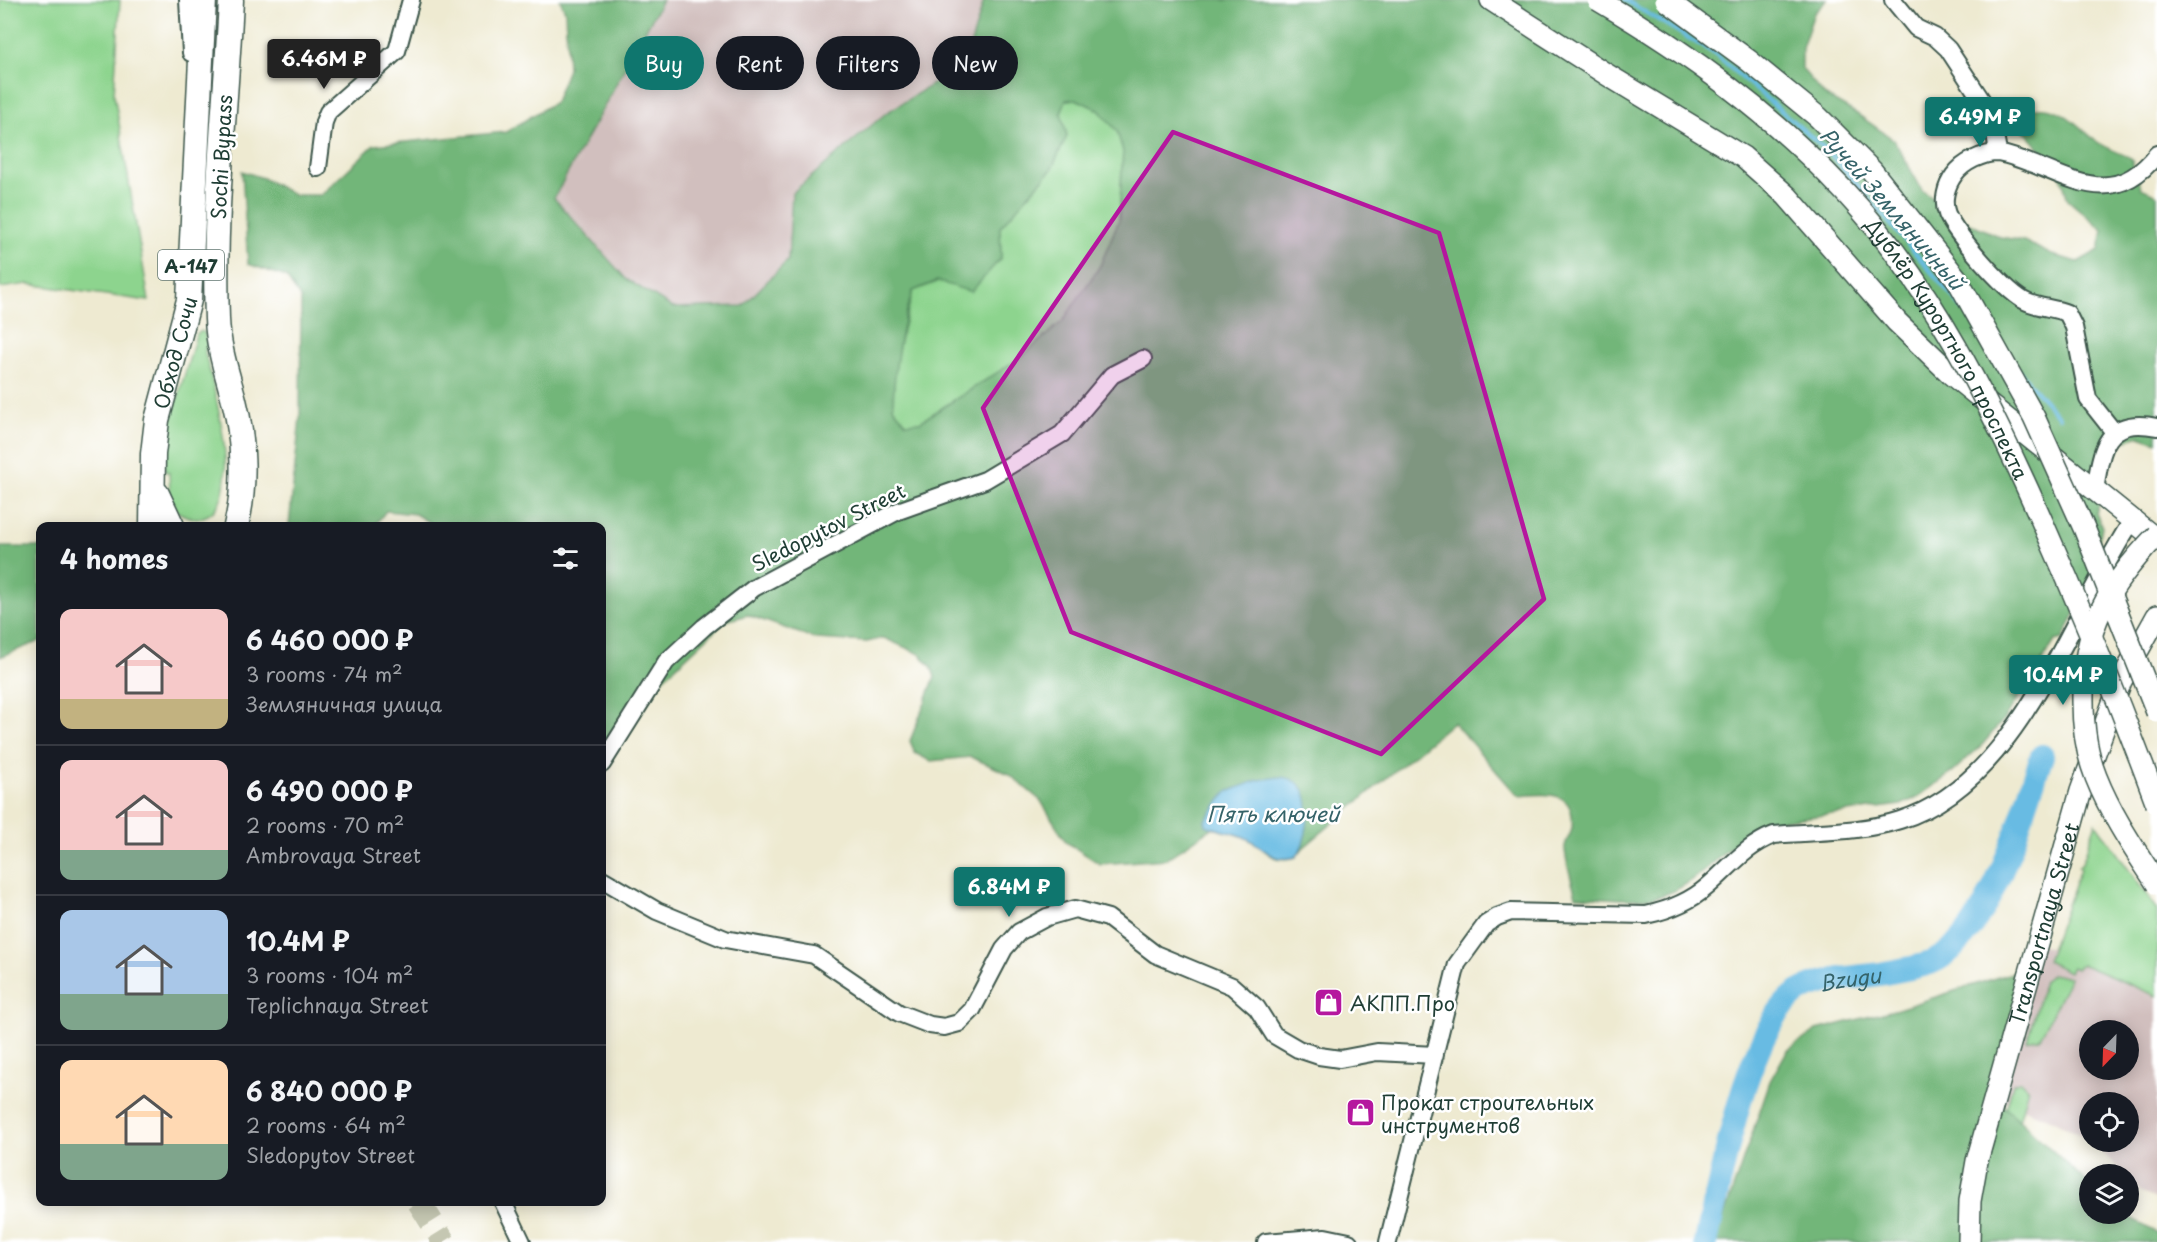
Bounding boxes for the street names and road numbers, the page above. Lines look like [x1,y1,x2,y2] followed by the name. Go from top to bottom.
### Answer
[203,94,239,220] street label: Sochi Bypass
[1858,210,2037,485] street label: Дублёр Курортного проспекта
[158,250,224,280] road number: А-147
[146,293,204,412] street label: Обход Сочи
[746,475,910,579] street label: Sledopytov Street
[2001,819,2086,1028] street label: Transportnaya Street

